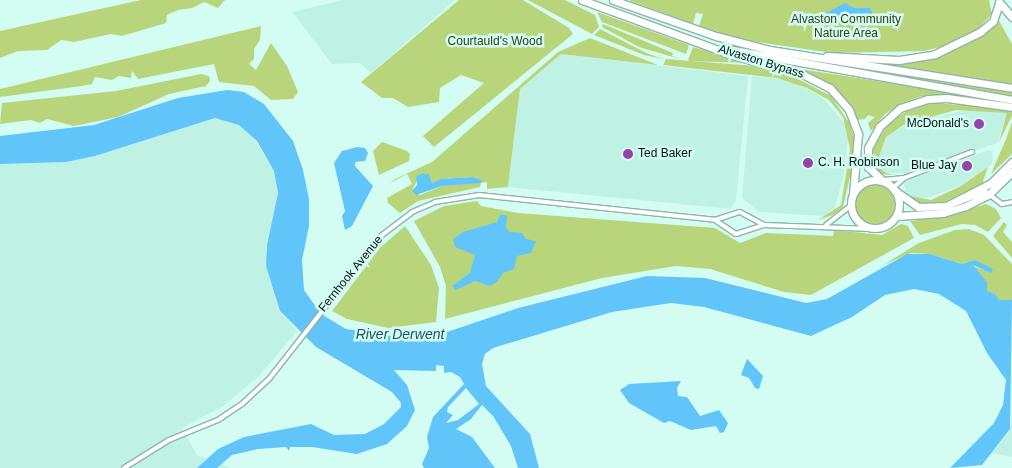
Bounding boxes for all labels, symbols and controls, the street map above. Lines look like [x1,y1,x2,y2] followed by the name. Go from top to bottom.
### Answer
[791,13,901,41] park label: Alvaston Community Nature Area
[448,35,542,49] park label: Courtauld's Wood
[716,42,806,82] street label: Alvaston Bypass
[907,117,969,131] place label: McDonald's
[973,118,985,130] marker: McDonald's
[638,147,692,161] place label: Ted Baker
[622,148,634,160] marker: Ted Baker
[818,156,899,170] place label: C. H. Robinson
[802,157,814,169] marker: C. H. Robinson
[911,159,957,173] place label: Blue Jay
[961,160,973,172] marker: Blue Jay
[316,233,386,315] street label: Fernhook Avenue
[356,326,444,342] water label: River Derwent

